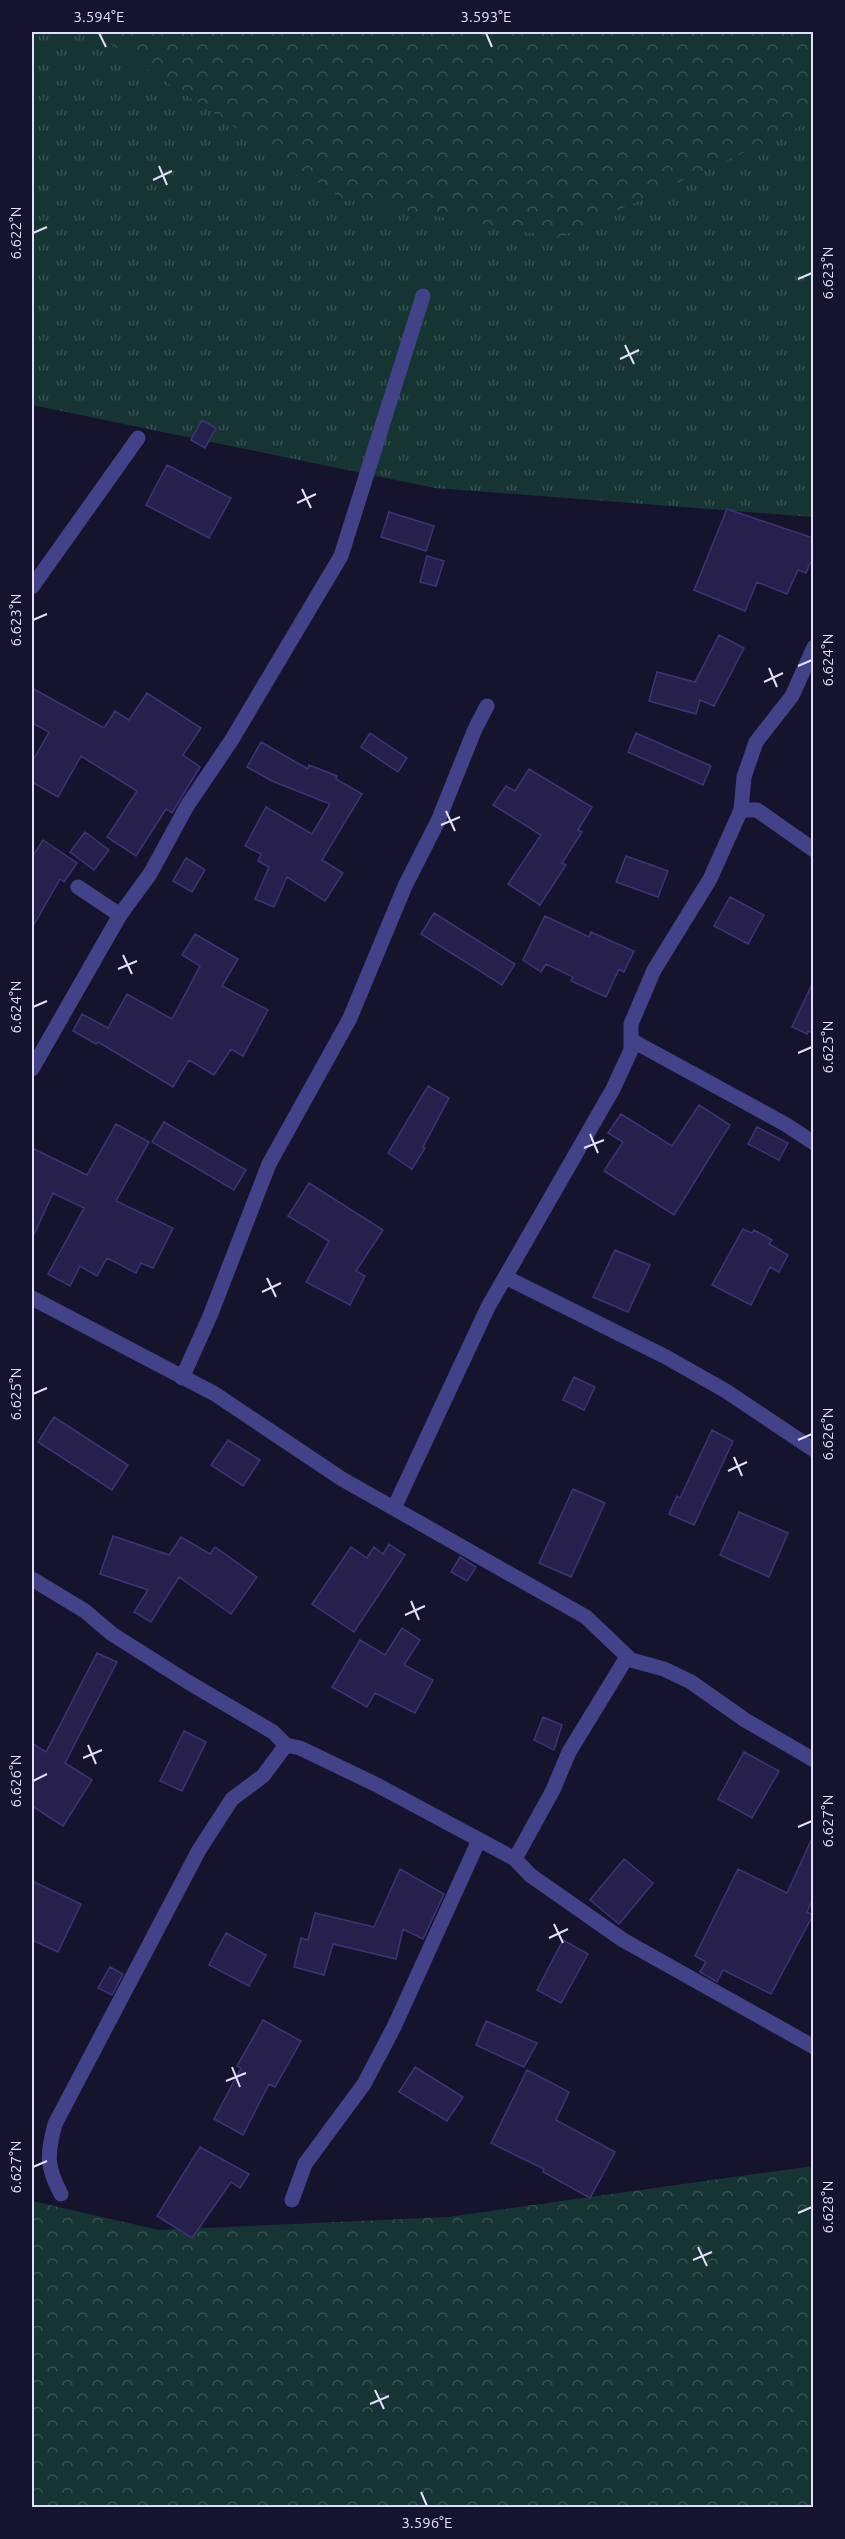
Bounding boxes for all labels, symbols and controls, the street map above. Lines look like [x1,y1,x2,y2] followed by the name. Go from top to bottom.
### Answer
[74,8,124,25] text: 3.594°E
[461,8,511,25] text: 3.593°E
[7,206,24,260] text: 6.622°N
[819,246,836,300] text: 6.623°N
[7,593,24,647] text: 6.623°N
[819,633,836,687] text: 6.624°N
[7,980,24,1034] text: 6.624°N
[819,1020,836,1074] text: 6.625°N
[7,1367,24,1421] text: 6.625°N
[819,1407,836,1461] text: 6.626°N
[7,1754,24,1808] text: 6.626°N
[819,1794,836,1848] text: 6.627°N
[7,2140,24,2194] text: 6.627°N
[819,2180,836,2234] text: 6.628°N
[402,2514,452,2531] text: 3.596°E

